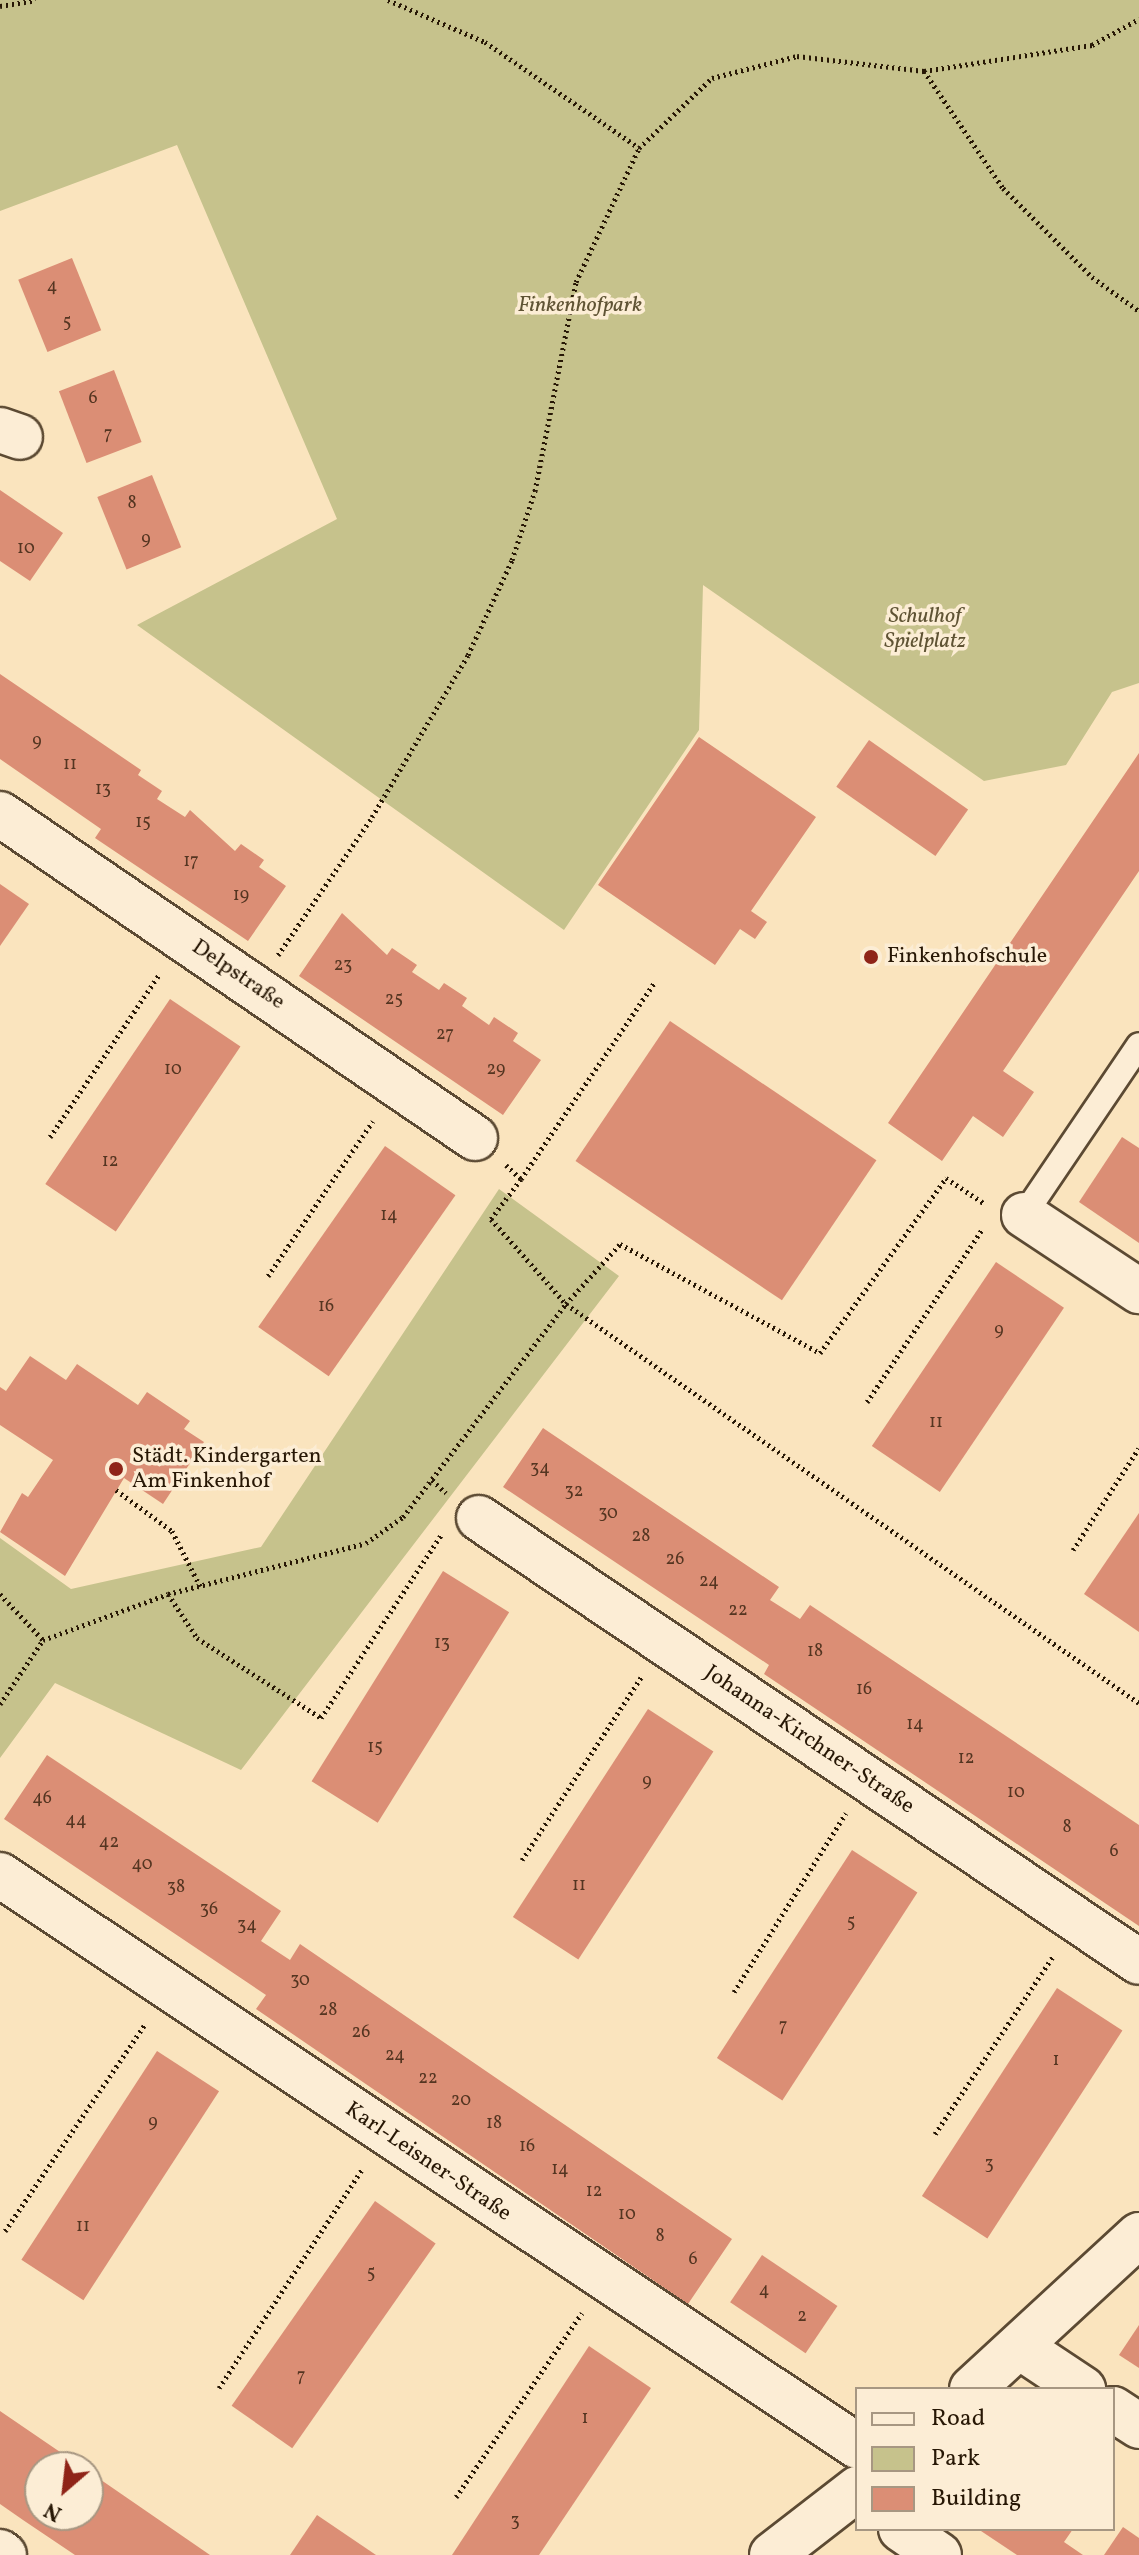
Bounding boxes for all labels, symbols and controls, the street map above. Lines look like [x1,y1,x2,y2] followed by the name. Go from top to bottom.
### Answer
[47,276,57,298] house number: 4
[518,293,642,319] park label: Finkenhofpark
[63,312,71,334] house number: 5
[88,388,98,410] house number: 6
[104,424,112,446] house number: 7
[127,493,137,515] house number: 8
[141,529,151,551] house number: 9
[17,538,35,560] house number: 10
[884,603,966,654] park label: Schulhof Spielplatz
[32,731,42,753] house number: 9
[63,754,77,776] house number: 11
[95,779,111,801] house number: 13
[135,812,151,834] house number: 15
[183,851,199,873] house number: 17
[233,885,249,907] house number: 19
[186,934,290,1016] street label: Delpstraße
[887,944,1047,970] place label: Finkenhofschule
[862,948,880,966] marker: Finkenhofschule
[334,955,352,977] house number: 23
[385,989,403,1011] house number: 25
[436,1024,454,1046] house number: 27
[164,1059,182,1081] house number: 10
[487,1059,505,1081] house number: 29
[102,1151,118,1173] house number: 12
[380,1205,398,1227] house number: 14
[318,1296,334,1318] house number: 16
[994,1320,1004,1342] house number: 9
[929,1412,943,1434] house number: 11
[132,1443,322,1494] place label: Städt. Kindergarten Am Finkenhof
[530,1458,550,1480] house number: 34
[107,1460,125,1478] marker: Städt. Kindergarten Am Finkenhof
[565,1481,583,1503] house number: 32
[598,1503,618,1525] house number: 30
[632,1526,650,1548] house number: 28
[666,1549,684,1571] house number: 26
[699,1571,719,1593] house number: 24
[728,1600,748,1622] house number: 22
[434,1633,450,1655] house number: 13
[807,1641,823,1663] house number: 18
[699,1660,919,1820] street label: Johanna-Kirchner-Straße
[856,1679,872,1701] house number: 16
[906,1714,924,1736] house number: 14
[367,1737,383,1759] house number: 15
[958,1748,974,1770] house number: 12
[642,1771,652,1793] house number: 9
[1007,1782,1025,1804] house number: 10
[32,1788,52,1810] house number: 46
[65,1810,87,1832] house number: 44
[1062,1817,1072,1839] house number: 8
[99,1832,119,1854] house number: 42
[1109,1841,1119,1863] house number: 6
[131,1854,153,1876] house number: 40
[572,1875,586,1897] house number: 11
[167,1877,185,1899] house number: 38
[200,1899,218,1921] house number: 36
[847,1912,855,1934] house number: 5
[237,1915,257,1937] house number: 34
[290,1970,310,1992] house number: 30
[319,2000,337,2022] house number: 28
[779,2016,787,2038] house number: 7
[352,2022,370,2044] house number: 26
[385,2045,405,2067] house number: 24
[1053,2050,1059,2072] house number: 1
[418,2068,438,2090] house number: 22
[451,2090,471,2112] house number: 20
[340,2097,516,2227] street label: Karl-Leisner-Straße
[148,2112,158,2134] house number: 9
[486,2113,502,2135] house number: 18
[519,2136,535,2158] house number: 16
[984,2154,994,2176] house number: 3
[551,2159,569,2181] house number: 14
[586,2181,602,2203] house number: 12
[618,2204,636,2226] house number: 10
[76,2216,90,2238] house number: 11
[655,2226,665,2248] house number: 8
[688,2249,698,2271] house number: 6
[367,2263,375,2285] house number: 5
[759,2280,769,2302] house number: 4
[797,2306,807,2328] house number: 2
[297,2366,305,2388] house number: 7
[855,2387,1115,2531] legend
[931,2402,985,2436] text: Road
[582,2408,588,2430] house number: 1
[931,2442,980,2476] text: Park
[24,2451,104,2531] north arrow
[931,2482,1021,2516] text: Building
[39,2493,68,2528] text: N
[510,2511,520,2533] house number: 3

